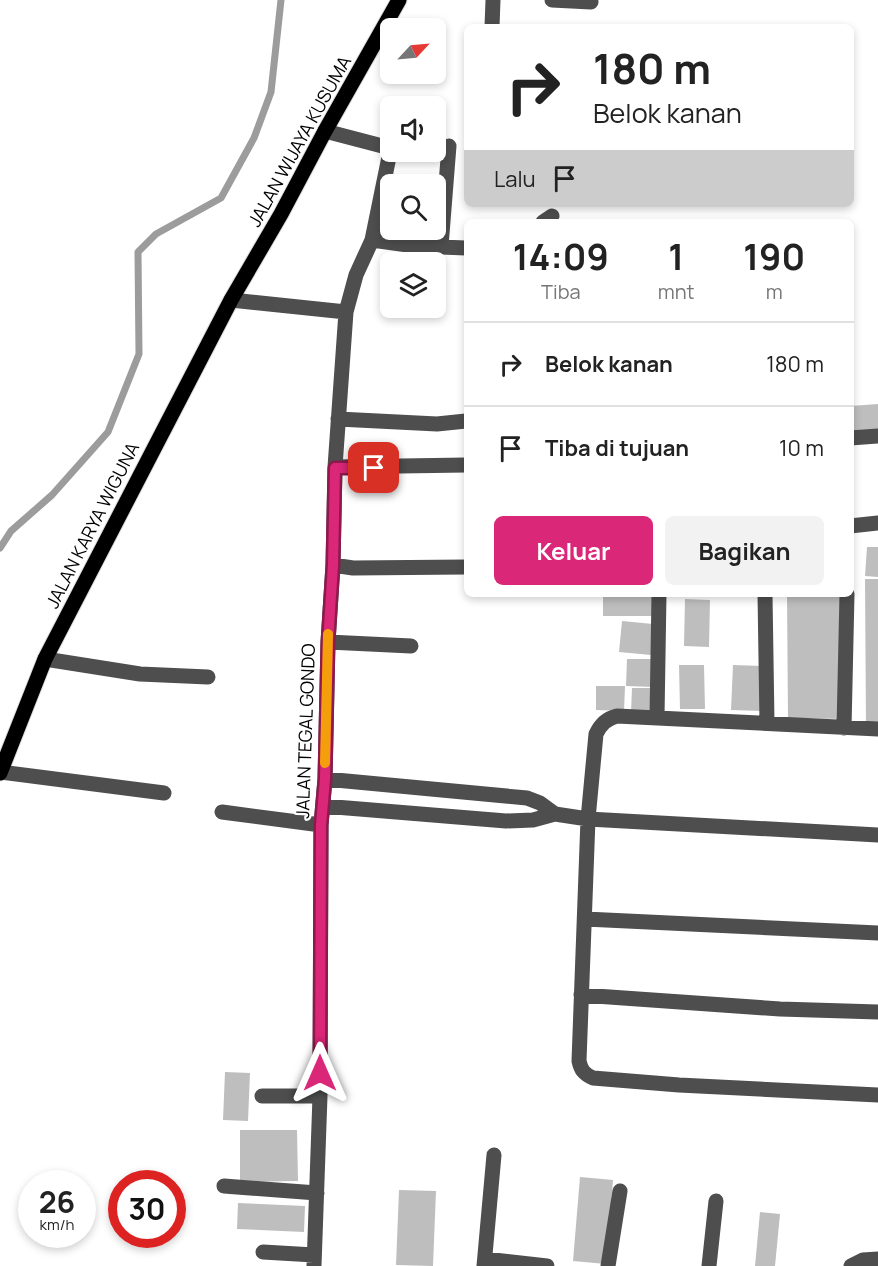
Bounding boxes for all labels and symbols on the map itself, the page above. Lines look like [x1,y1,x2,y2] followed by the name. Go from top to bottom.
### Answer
[380,18,446,84] north arrow
[242,51,356,231] street label: JALAN WIJAYA KUSUMA
[40,438,144,612] street label: JALAN KARYA WIGUNA
[348,442,399,493] pin
[290,643,320,819] street label: JALAN TEGAL GONDO
[288,1041,352,1105] position arrow
[108,1170,186,1248] speed limit sign: 30

